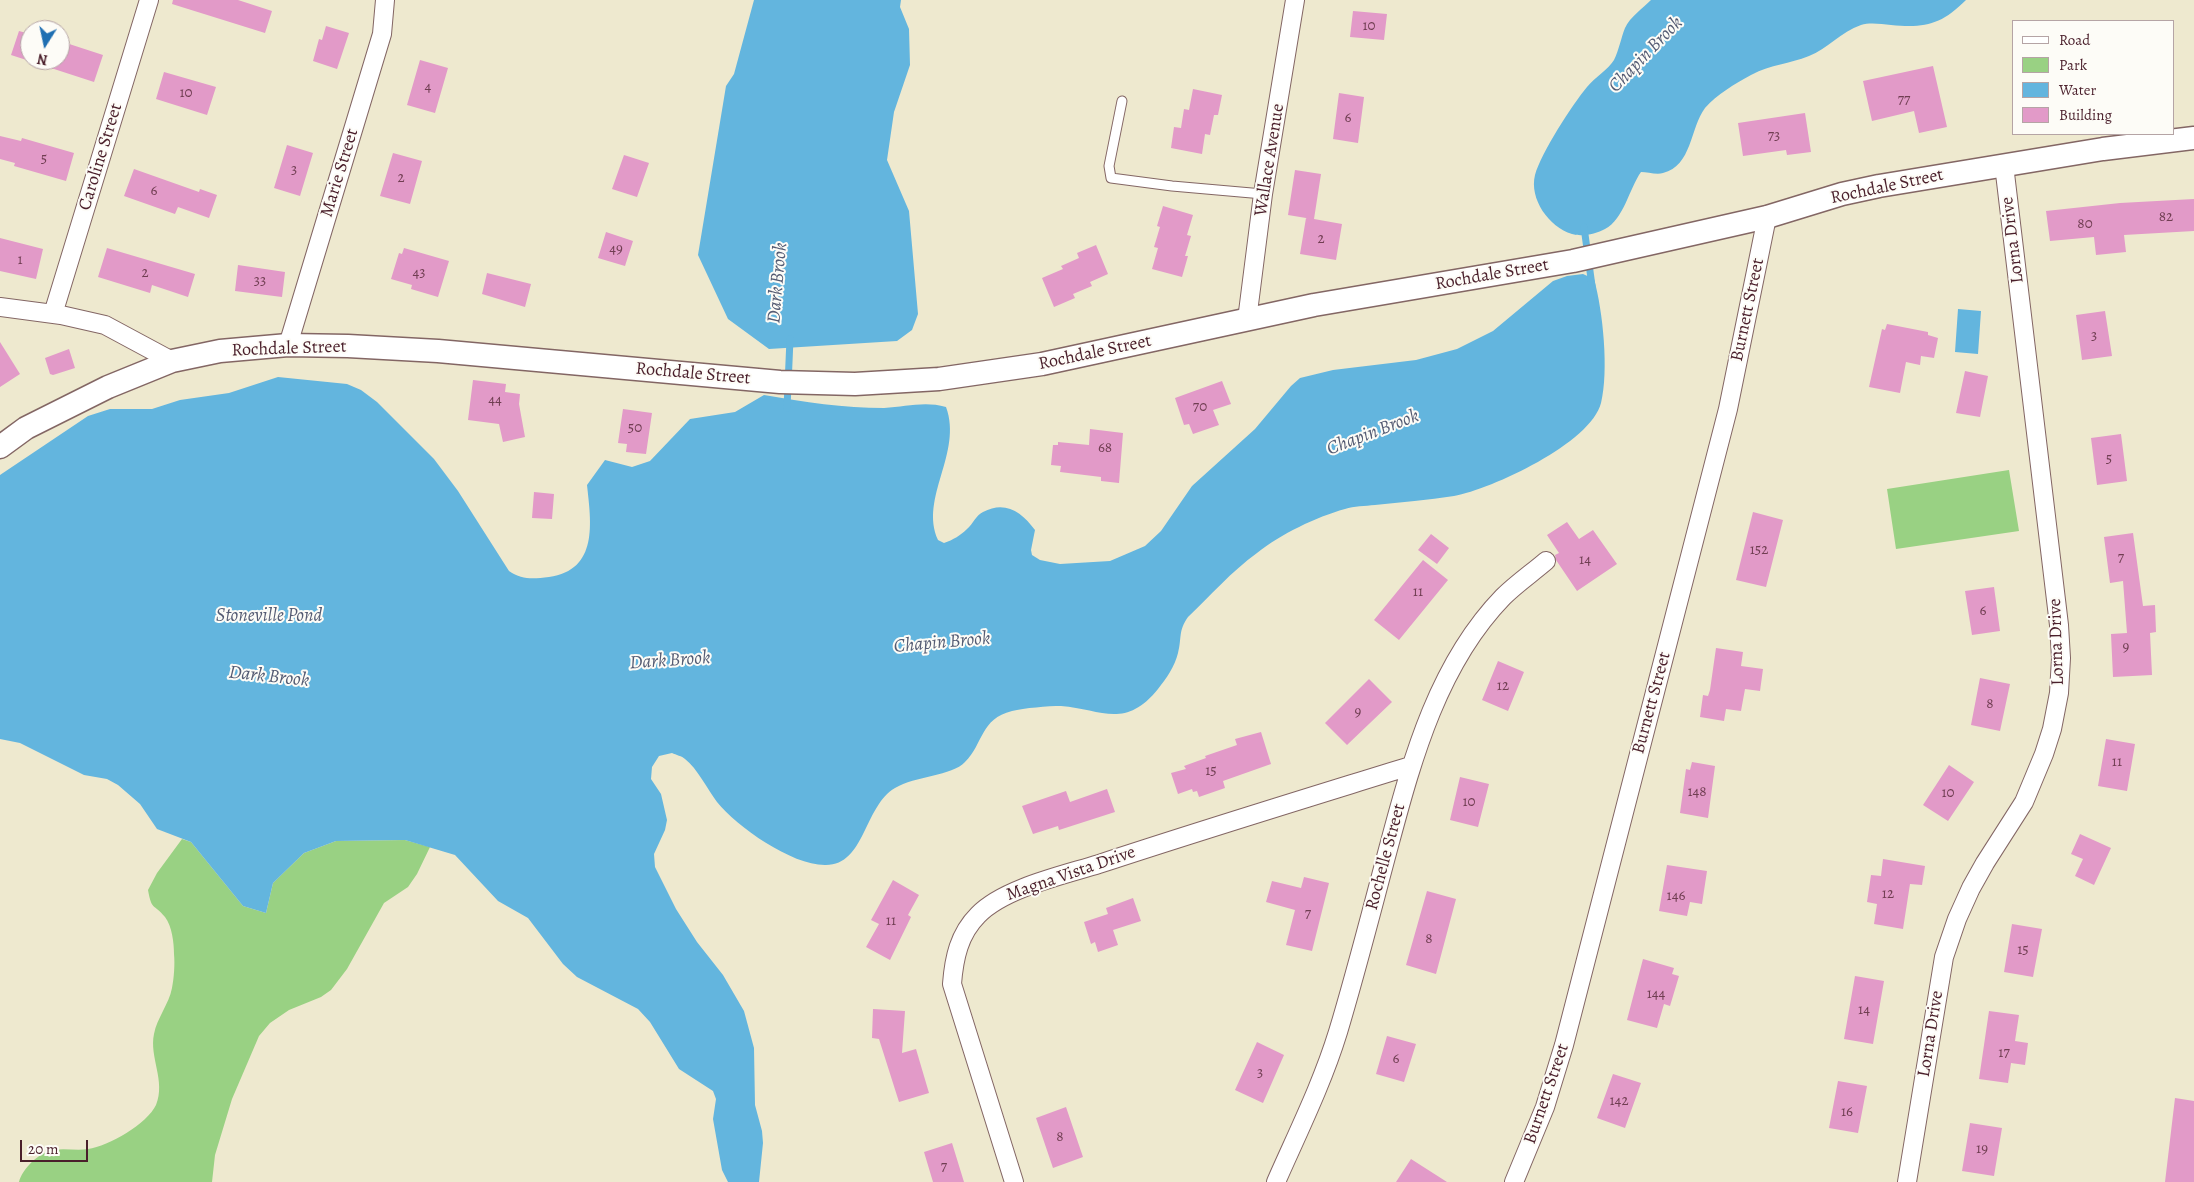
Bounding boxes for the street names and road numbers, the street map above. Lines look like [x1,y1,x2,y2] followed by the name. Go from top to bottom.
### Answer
[75,101,127,213] street label: Caroline Street
[1250,102,1290,218] street label: Wallace Avenue
[316,126,364,220] street label: Marie Street
[1829,164,1945,210] street label: Rochdale Street
[1997,195,2029,285] street label: Lorna Drive
[1433,254,1551,296] street label: Rochdale Street
[1727,256,1769,364] street label: Burnett Street
[1037,330,1153,376] street label: Rochdale Street
[231,336,347,362] street label: Rochdale Street
[635,358,751,390] street label: Rochdale Street
[2045,598,2069,686] street label: Lorna Drive
[1628,649,1676,757] street label: Burnett Street
[1361,801,1411,913] street label: Rochelle Street
[1004,842,1138,906] street label: Magna Vista Drive
[1914,989,1948,1079] street label: Lorna Drive
[1520,1041,1574,1147] street label: Burnett Street

